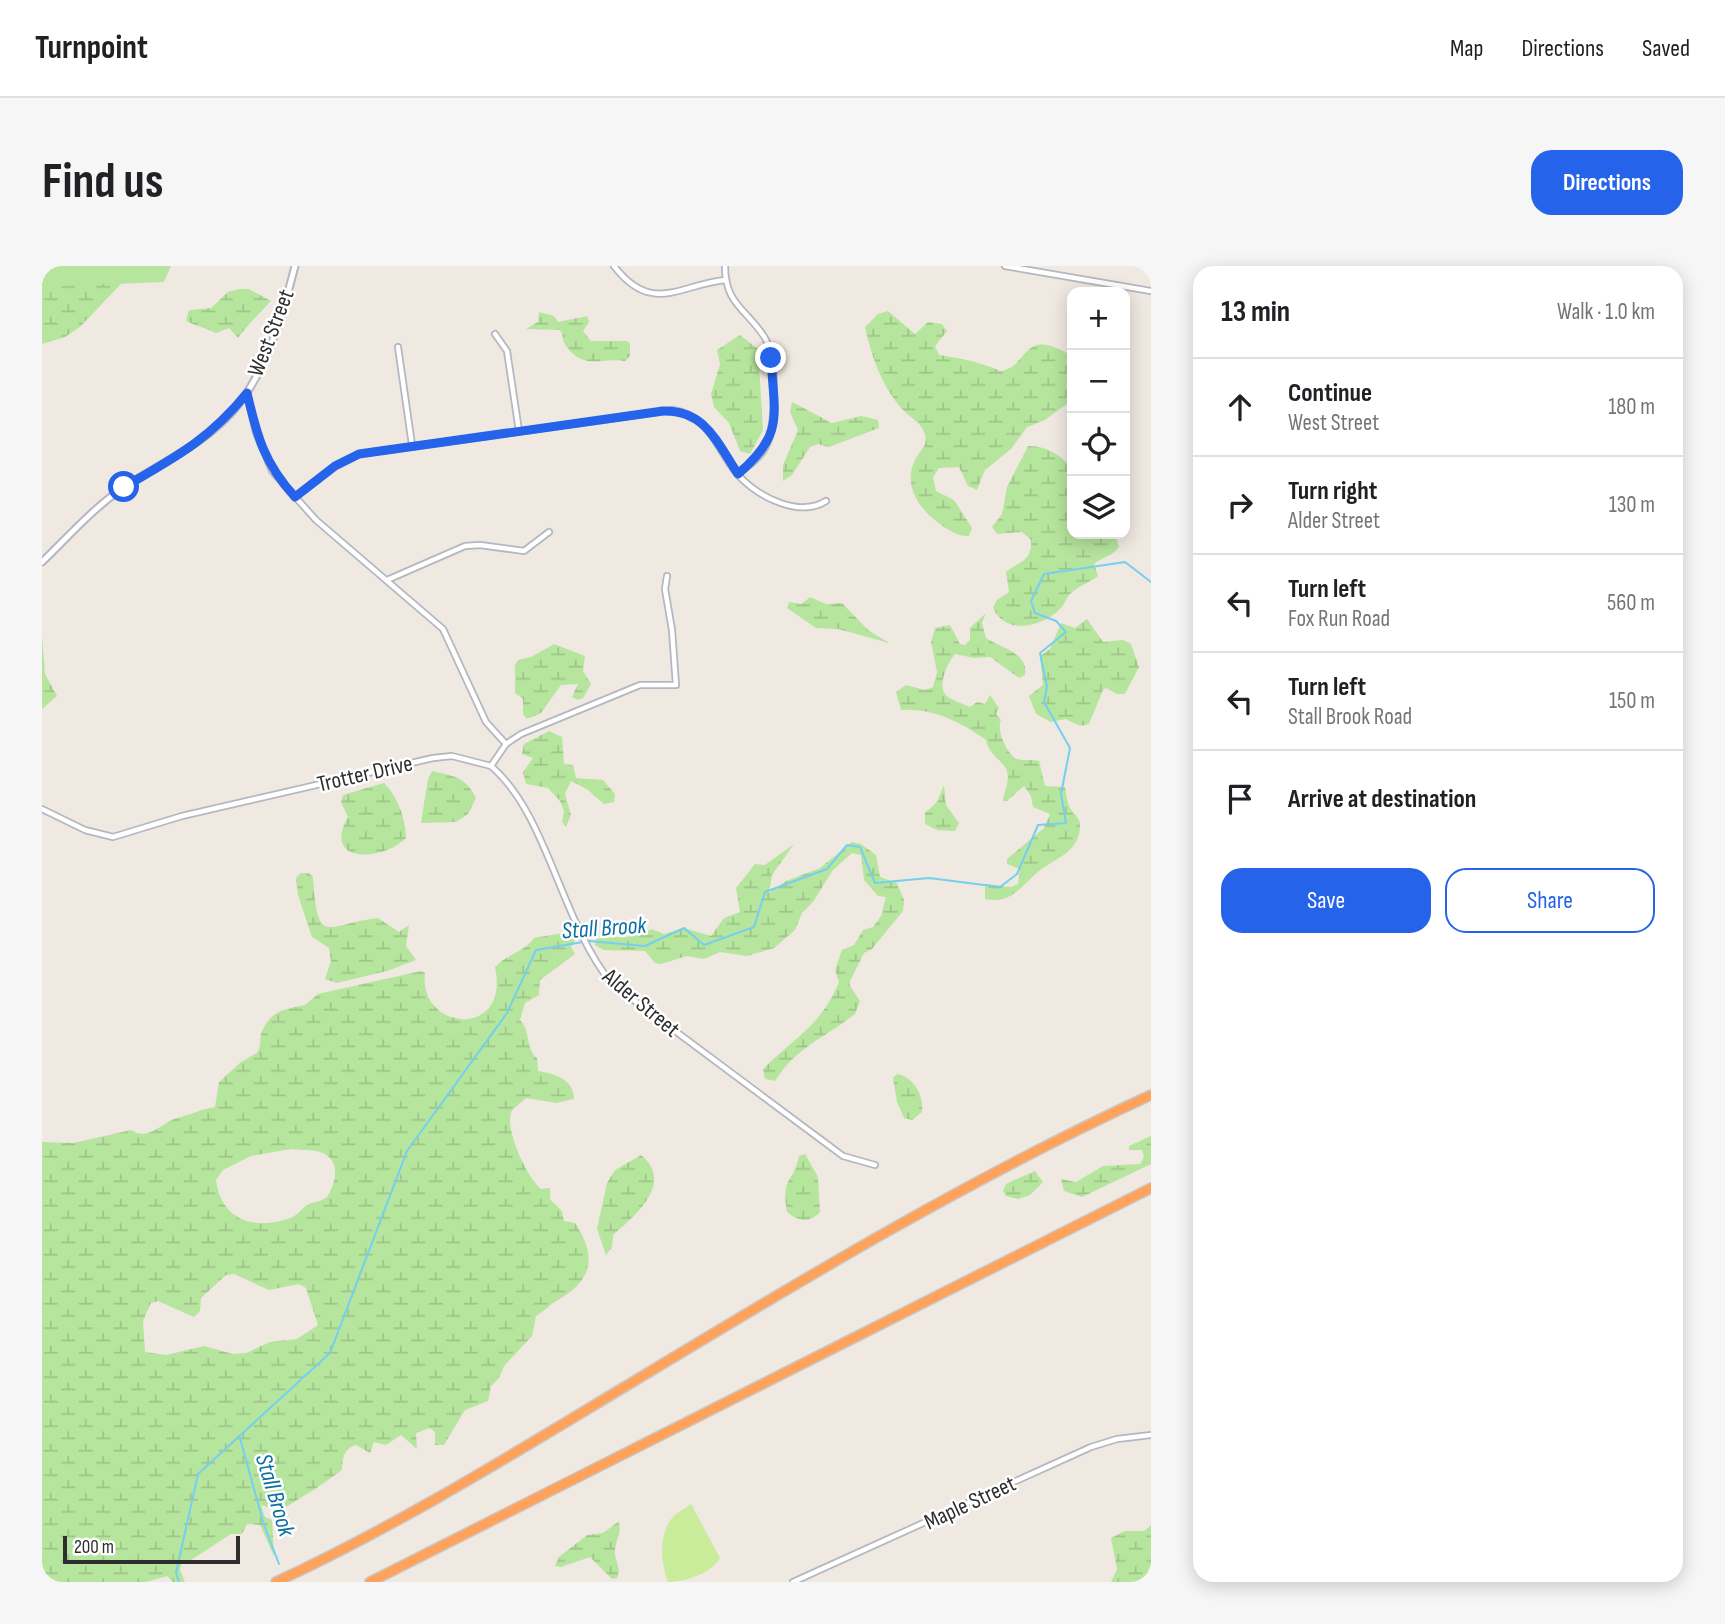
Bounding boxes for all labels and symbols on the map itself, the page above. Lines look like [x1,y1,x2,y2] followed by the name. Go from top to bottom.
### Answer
[242,285,300,381] street label: West Street
[755,342,786,373] route end
[108,471,139,502] route start
[315,749,415,799] street label: Trotter Drive
[561,911,648,945] water label: Stall Brook
[596,962,685,1043] street label: Alder Street
[249,1450,302,1541] water label: Stall Brook
[920,1470,1020,1536] street label: Maple Street
[63,1533,240,1565] scale bar

